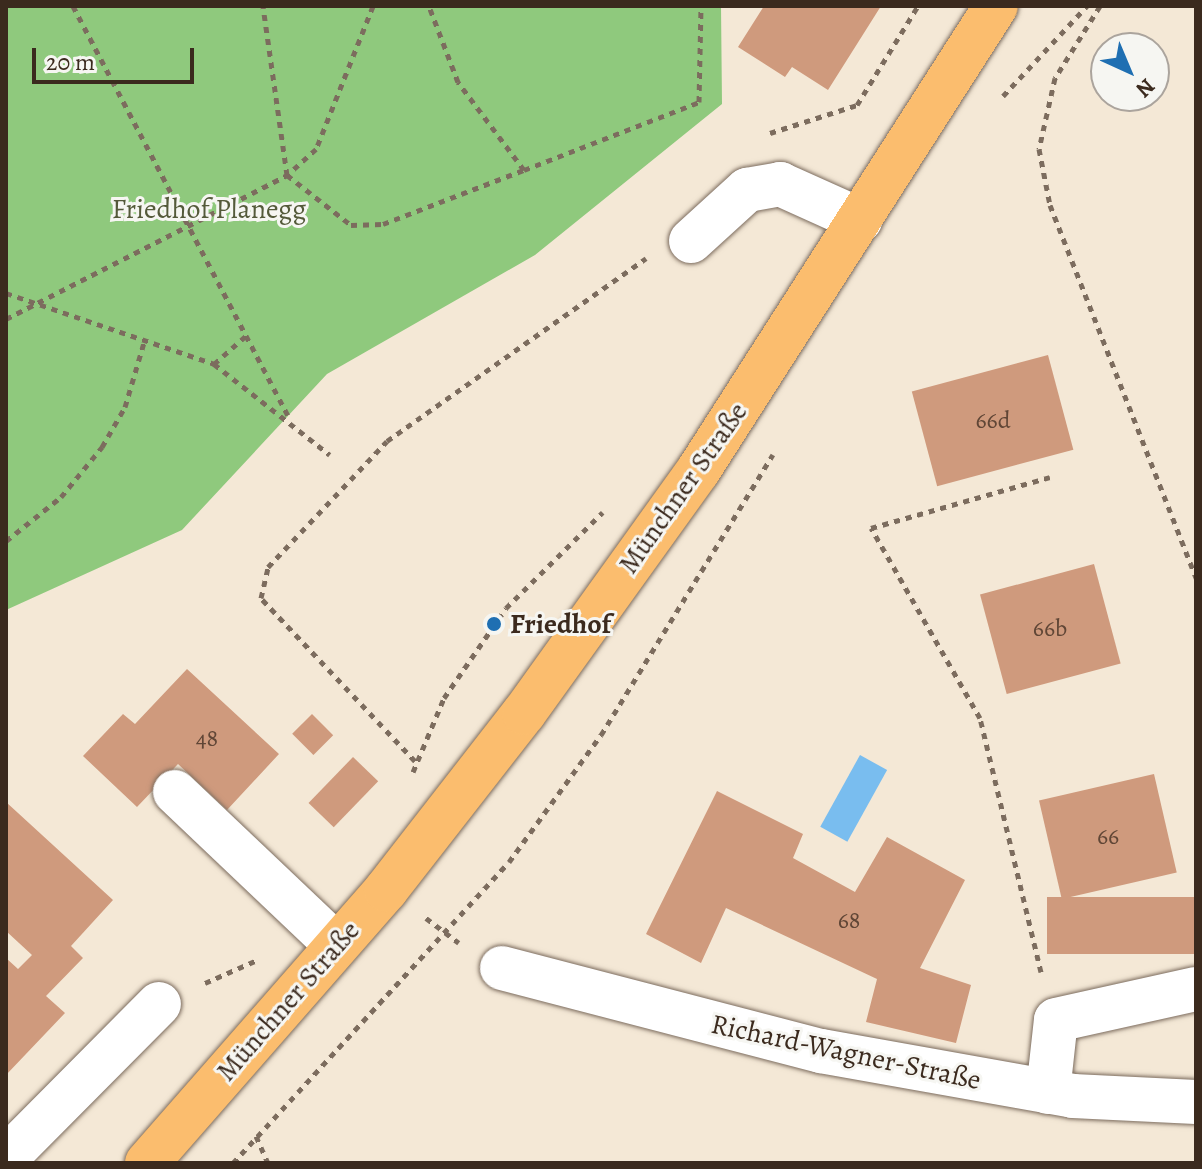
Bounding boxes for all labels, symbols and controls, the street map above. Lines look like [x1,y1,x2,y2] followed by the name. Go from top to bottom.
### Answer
[36,32,198,82] scale bar
[1090,32,1170,112] north arrow
[46,46,95,78] text: 20 m
[1129,71,1161,104] text: N
[112,192,306,226] park label: Friedhof Planegg
[612,396,754,580] street label: Münchner Straße
[975,407,1011,435] house number: 66d
[510,607,611,641] place label: Friedhof
[485,615,503,633] marker: Friedhof
[1033,615,1067,643] house number: 66b
[196,725,218,753] house number: 48
[1097,823,1119,851] house number: 66
[838,907,860,935] house number: 68
[209,914,367,1088] street label: Münchner Straße
[708,1007,984,1097] street label: Richard-Wagner-Straße

